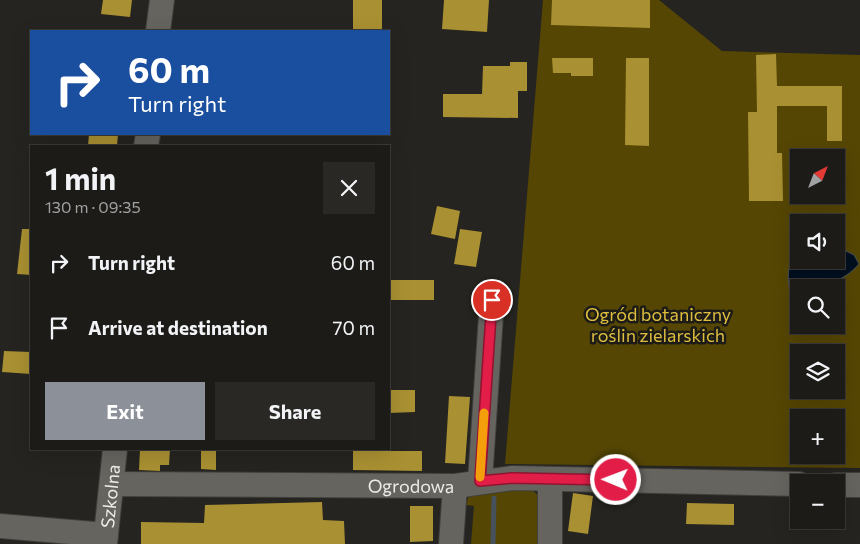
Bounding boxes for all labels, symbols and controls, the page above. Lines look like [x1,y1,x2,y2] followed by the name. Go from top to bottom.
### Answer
[128,47,210,90] text: 60 m
[45,50,110,115] icon: right
[128,90,226,117] text: Turn right
[790,149,845,204] north arrow
[790,149,845,529] map controls
[45,159,116,196] text: 1 min
[323,162,375,214] button: close
[45,197,141,216] text: 130 m · 09:35
[790,214,845,269] button: sound
[45,249,73,277] icon: right
[88,251,175,274] text: Turn right
[331,251,375,274] text: 60 m
[471,279,513,321] pin
[790,279,845,334] button: search
[478,286,506,314] icon: arrive
[585,303,731,346] park label: Ogród botaniczny roślin zielarskich
[45,314,73,342] icon: arrive
[88,316,268,339] text: Arrive at destination
[332,316,375,339] text: 70 m
[790,344,845,399] button: layers
[45,382,205,440] button: Exit
[215,382,375,440] button: Share
[790,409,845,464] button: +
[589,453,641,505] position arrow
[96,463,124,529] street label: Szkolna
[368,474,454,497] street label: Ogrodowa
[790,474,845,529] button: −

